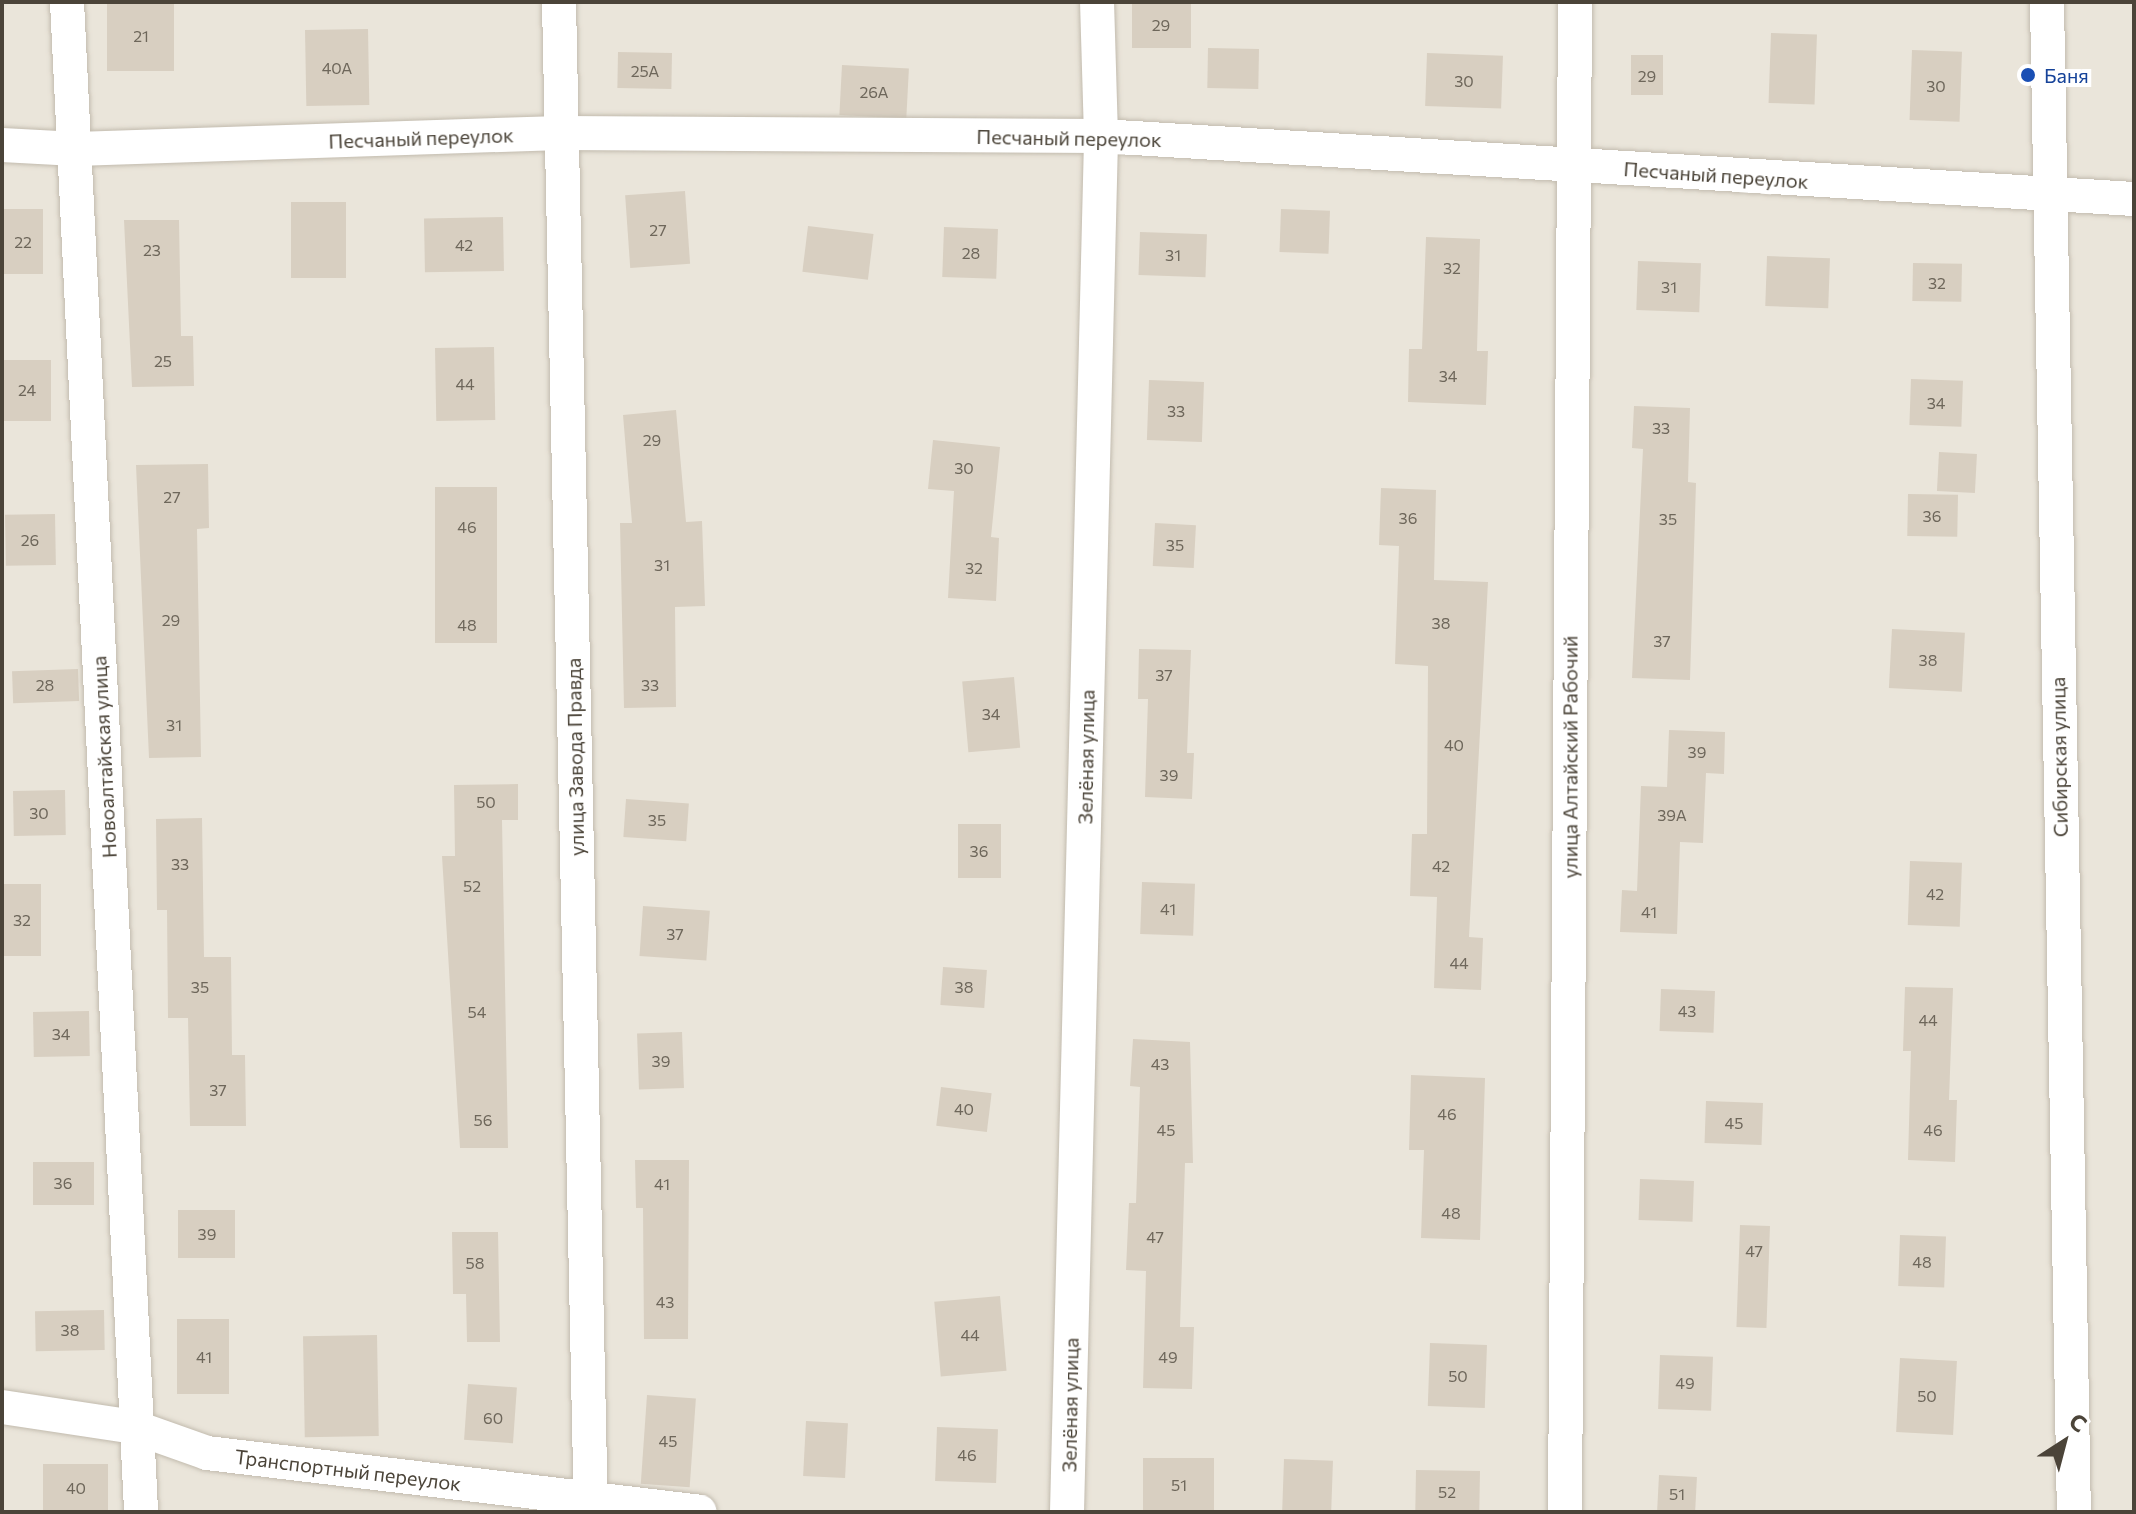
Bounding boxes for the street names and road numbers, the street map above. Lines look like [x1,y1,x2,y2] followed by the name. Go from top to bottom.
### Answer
[328,123,514,153] street label: Песчаный переулок
[976,124,1162,152] street label: Песчаный переулок
[1623,157,1809,193] street label: Песчаный переулок
[1558,635,1582,879] street label: улица Алтайский Рабочий
[87,655,121,859] street label: Новоалтайская улица
[561,658,589,856] street label: улица Завода Правда
[2046,677,2072,837] street label: Сибирская улица
[1073,689,1099,825] street label: Зелёная улица
[1057,1337,1083,1473] street label: Зелёная улица
[233,1444,463,1496] street label: Транспортный переулок

